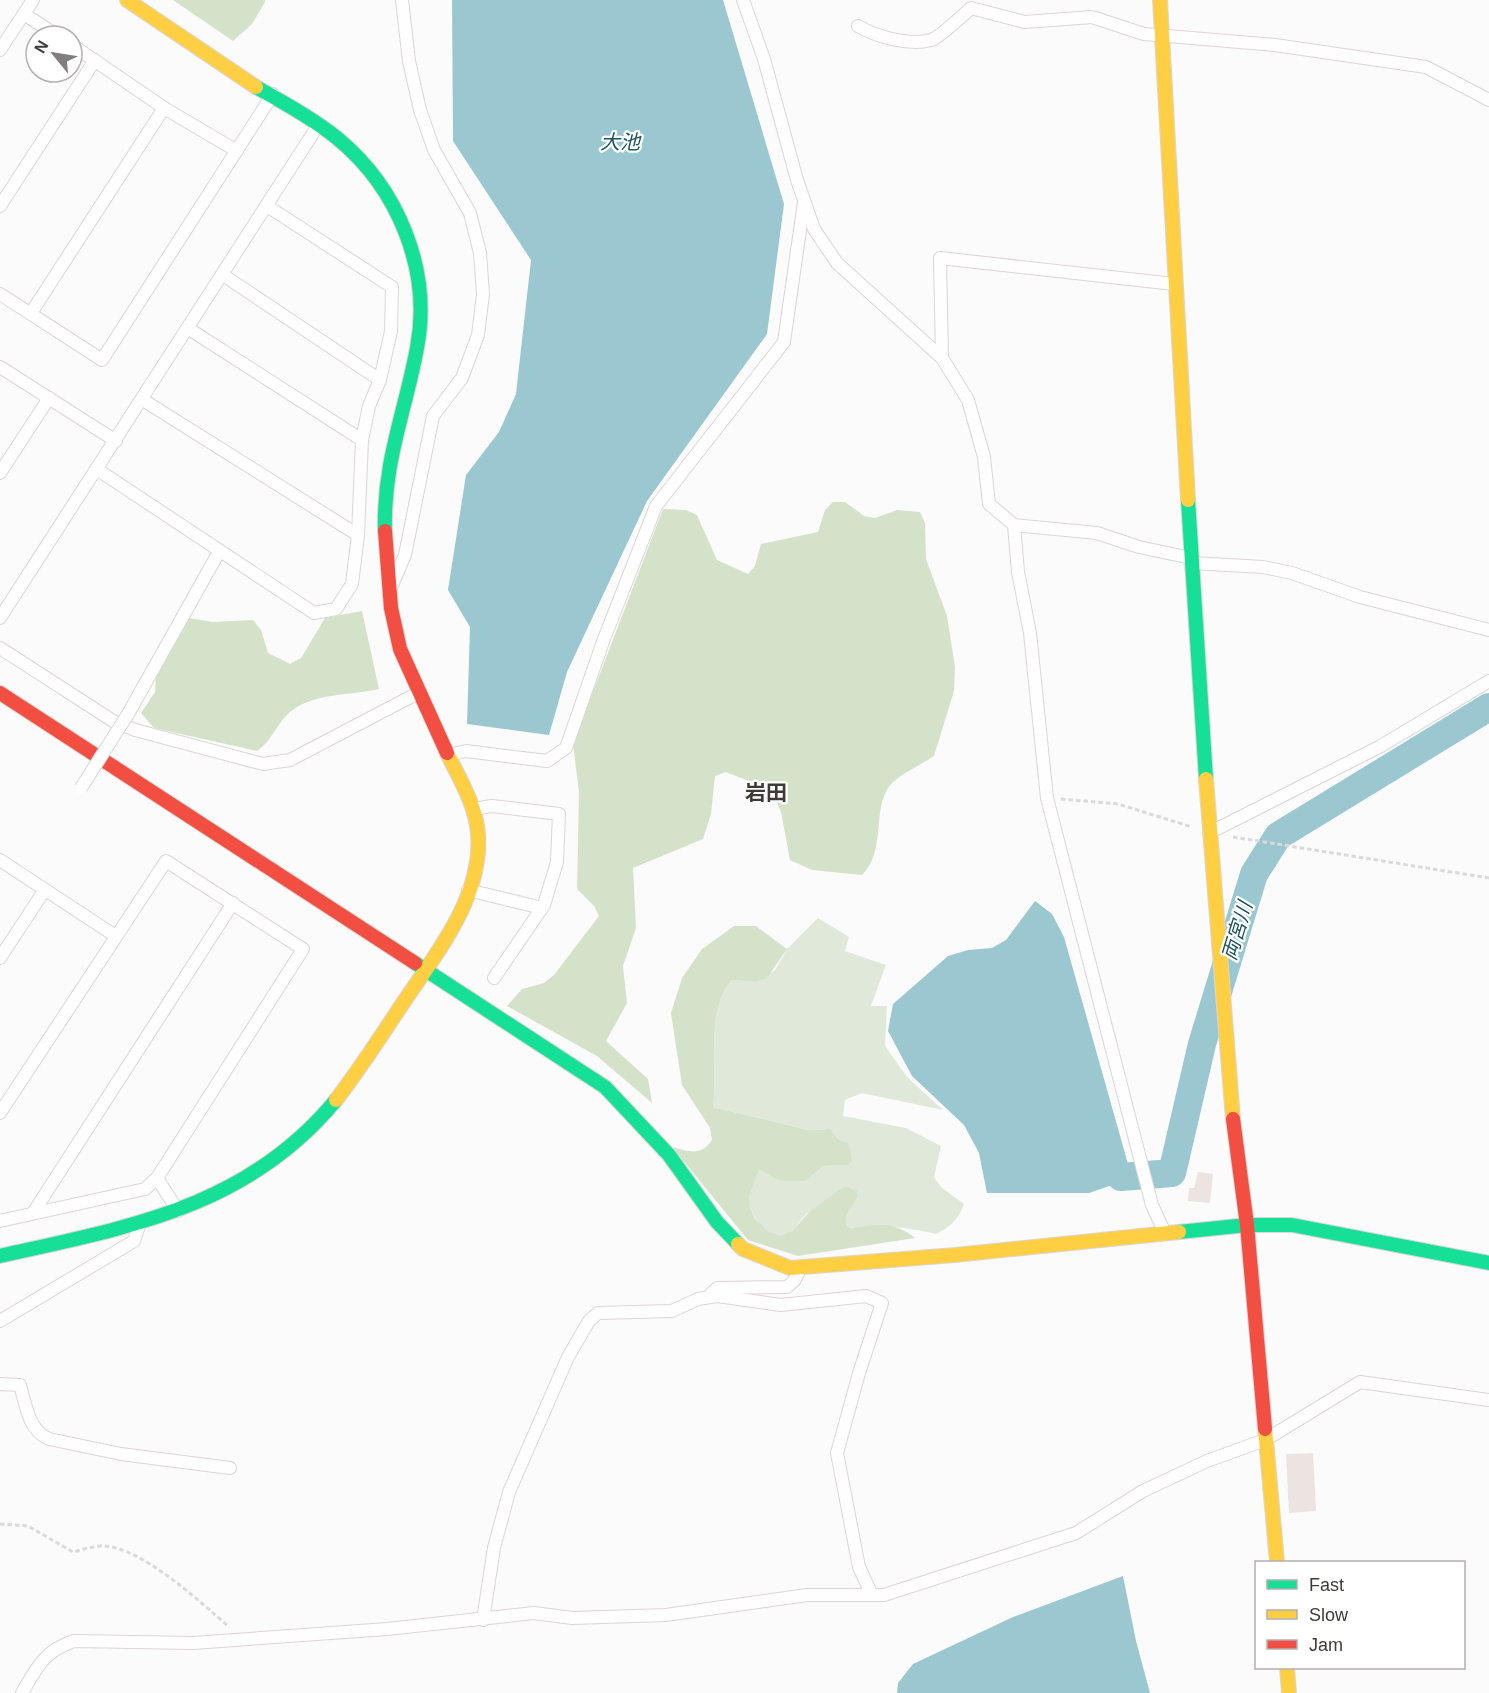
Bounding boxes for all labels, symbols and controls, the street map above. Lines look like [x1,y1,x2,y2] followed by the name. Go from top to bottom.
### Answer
[24,24,84,84] north arrow
[31,37,52,56] text: N
[600,131,642,153] water label: 大池
[745,781,787,804] district label: 岩田
[1218,897,1257,963] water label: 両宮川
[1255,1561,1465,1669] legend
[1309,1575,1344,1595] text: Fast
[1309,1605,1349,1625] text: Slow
[1309,1635,1343,1655] text: Jam

